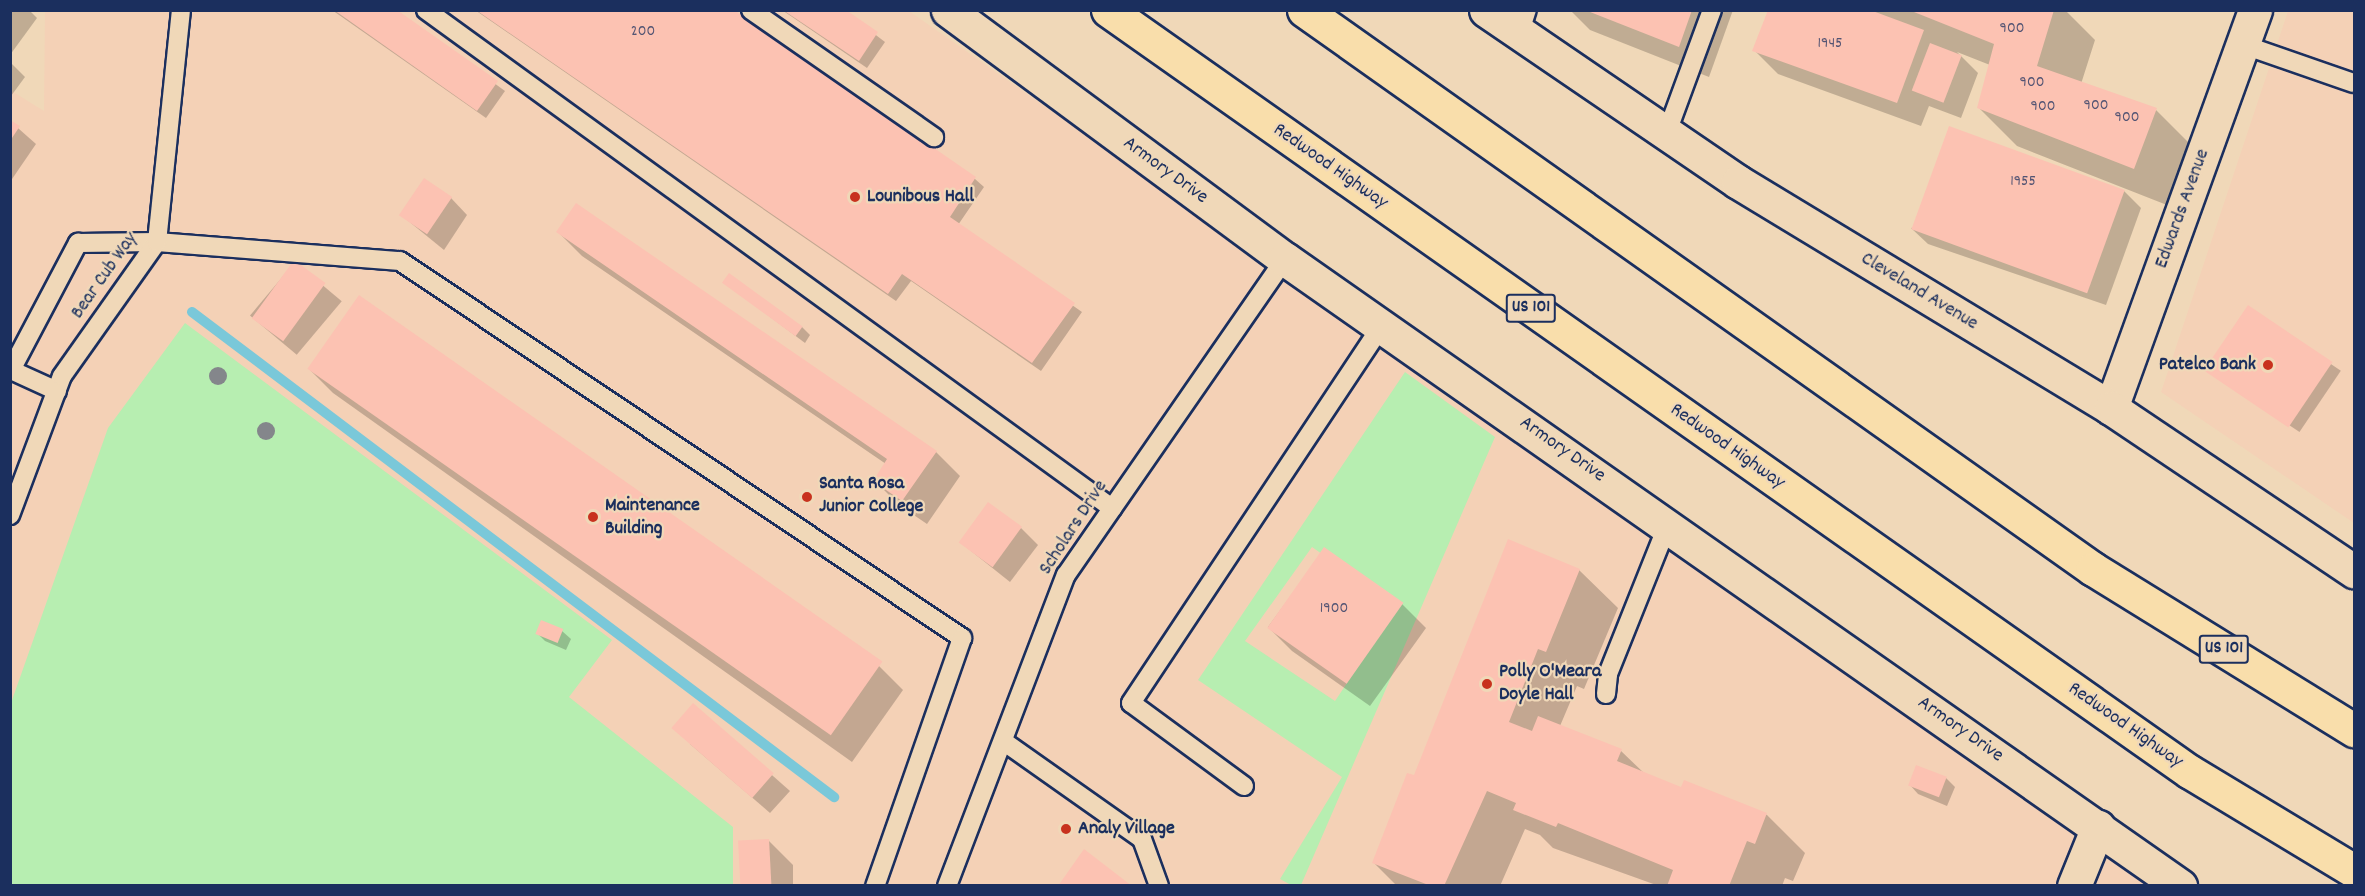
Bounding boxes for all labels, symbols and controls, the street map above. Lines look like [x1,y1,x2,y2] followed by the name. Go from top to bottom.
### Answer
[2000,19,2024,39] house number: 900
[631,22,655,42] house number: 200
[1818,34,1842,54] house number: 1945
[2020,73,2044,93] house number: 900
[2084,96,2108,116] house number: 900
[2031,97,2055,117] house number: 900
[2115,108,2139,128] house number: 900
[1268,119,1392,215] street label: Redwood Highway
[1118,132,1212,210] street label: Armory Drive
[2150,146,2216,272] street label: Edwards Avenue
[2010,172,2036,192] house number: 1955
[867,185,974,209] place label: Lounibous Hall
[848,190,862,204] marker: Lounibous Hall
[66,228,144,324] street label: Bear Cub Way
[1856,248,1982,336] street label: Cleveland Avenue
[1506,293,1556,323] road number: US 101
[2159,353,2256,377] place label: Patelco Bank
[2261,358,2275,372] marker: Patelco Bank
[1665,399,1789,495] street label: Redwood Highway
[1514,412,1610,488] street label: Armory Drive
[819,473,923,520] place label: Santa Rosa Junior College
[1035,476,1113,580] street label: Scholars Drive
[800,490,814,504] marker: Santa Rosa Junior College
[605,494,700,541] place label: Maintenance Building
[586,510,600,524] marker: Maintenance Building
[1320,599,1348,619] house number: 1900
[2198,634,2250,664] road number: US 101
[1499,660,1601,707] place label: Polly O'Meara Doyle Hall
[1480,677,1494,691] marker: Polly O'Meara Doyle Hall
[2063,678,2187,774] street label: Redwood Highway
[1912,692,2008,768] street label: Armory Drive
[1078,817,1175,841] place label: Analy Village
[1059,822,1073,836] marker: Analy Village

